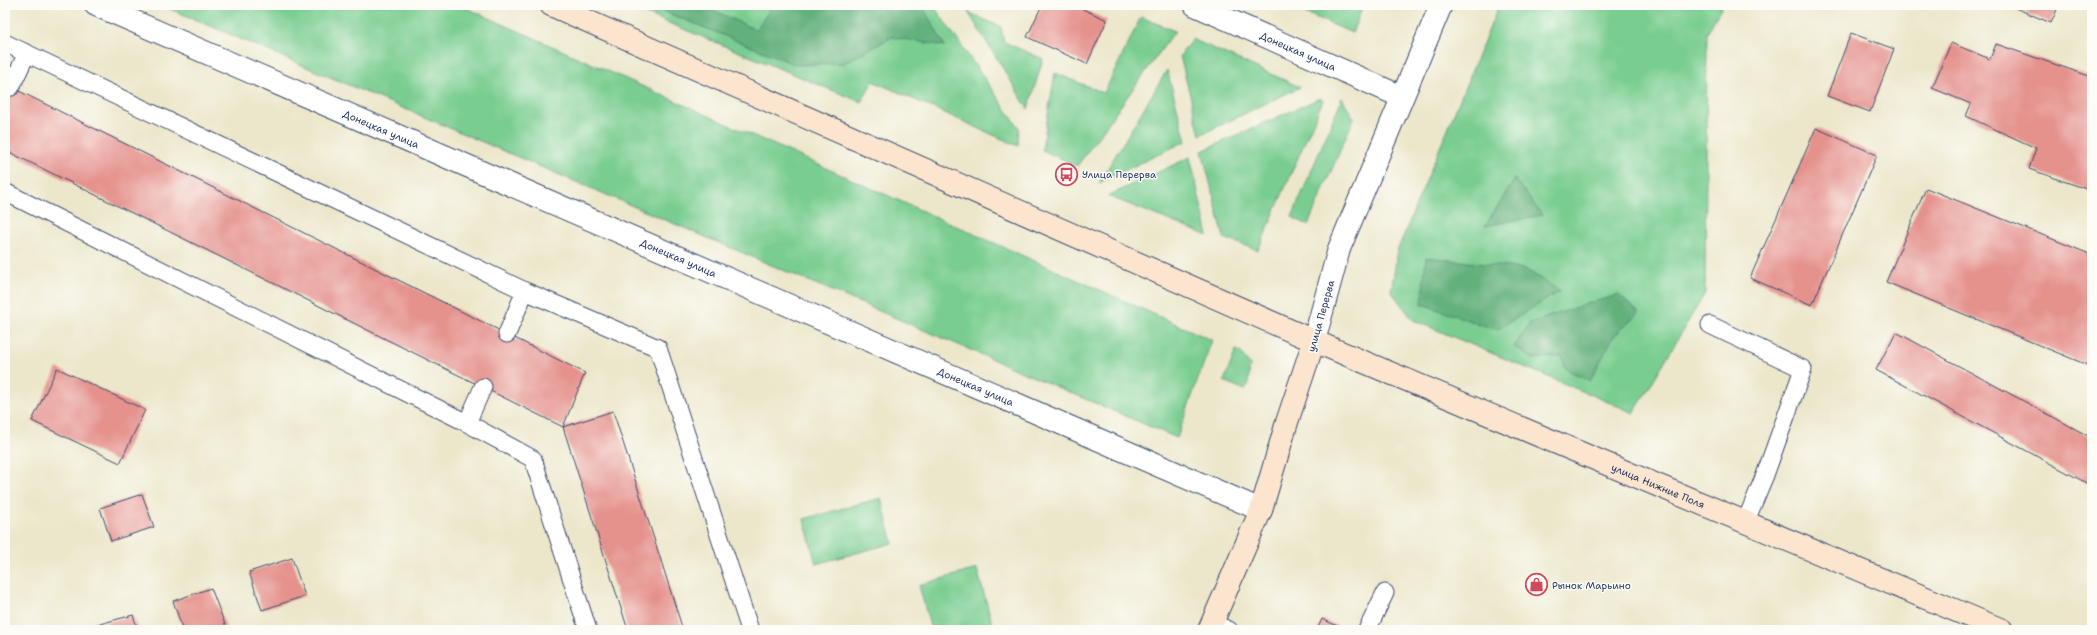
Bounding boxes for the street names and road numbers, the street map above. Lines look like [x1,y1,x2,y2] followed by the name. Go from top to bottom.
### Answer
[1258,28,1339,74] street label: Донецкая улица
[341,107,422,151] street label: Донецкая улица
[639,235,719,280] street label: Донецкая улица
[1305,278,1338,353] street label: улица Перерва
[936,364,1017,409] street label: Донецкая улица
[1610,460,1707,511] street label: улица Нижние Поля

